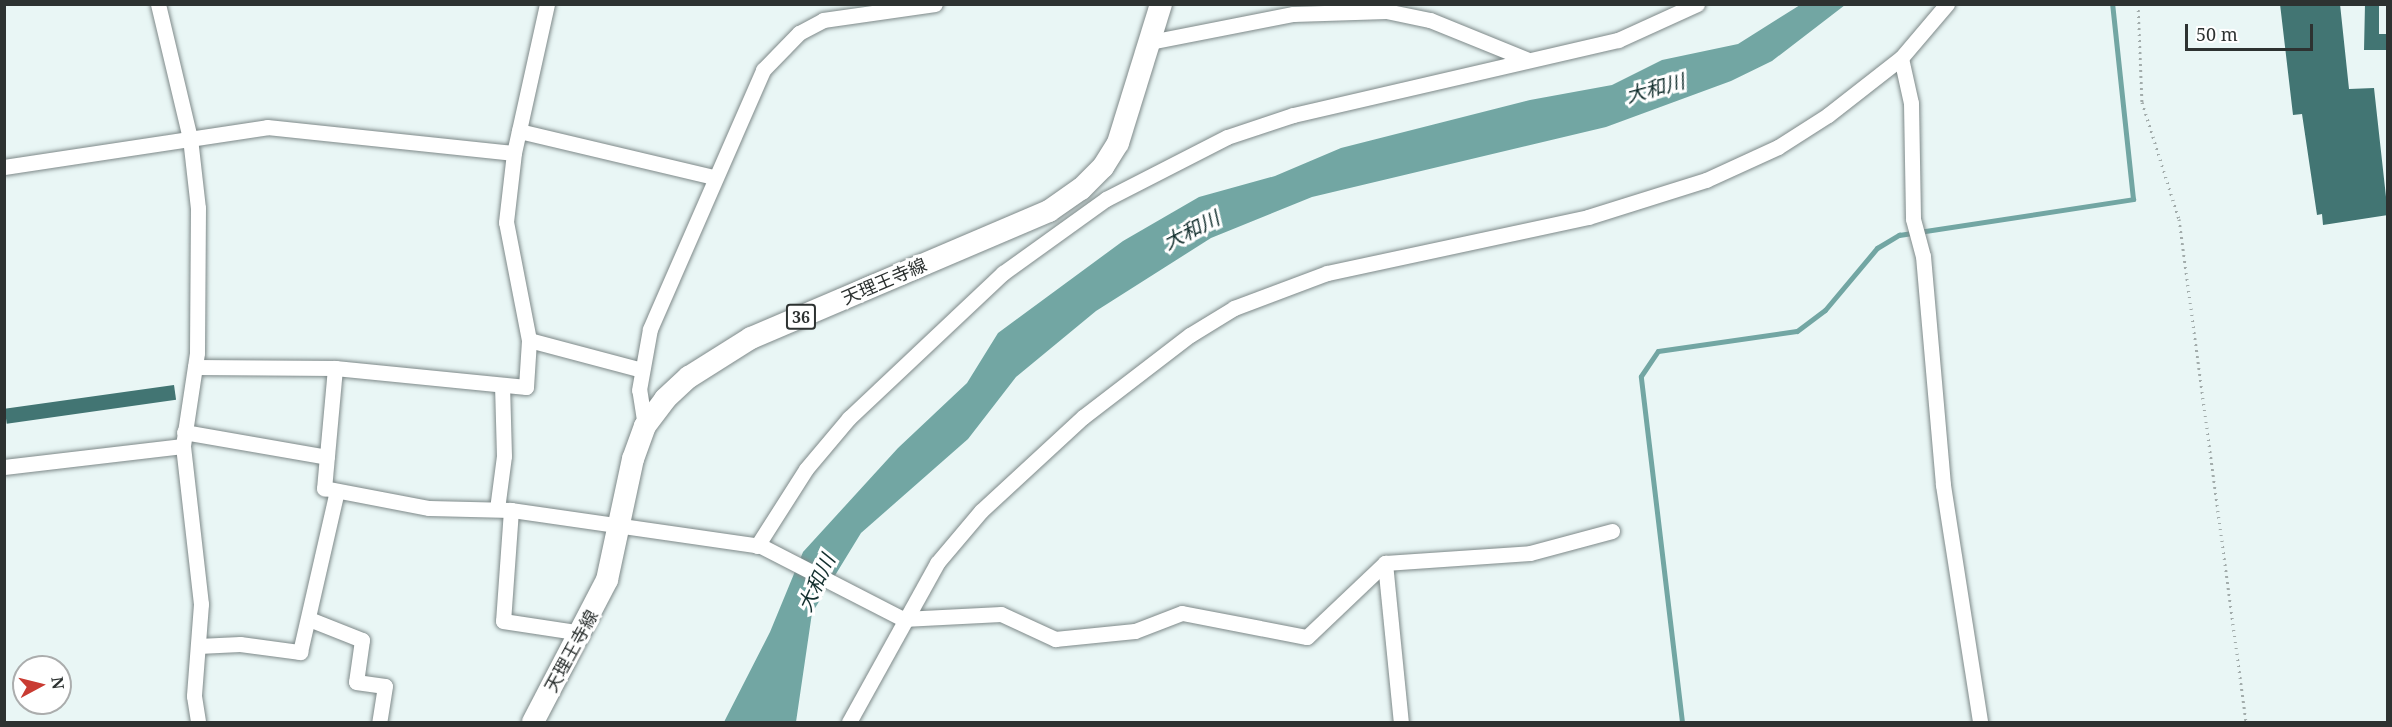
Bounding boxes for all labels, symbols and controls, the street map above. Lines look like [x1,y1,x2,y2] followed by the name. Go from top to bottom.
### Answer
[2188,12,2316,50] scale bar
[2196,22,2238,46] text: 50 m
[1623,69,1687,107] water label: 大和川
[1159,206,1223,254] water label: 大和川
[838,253,930,309] street label: 天理王寺線
[784,304,818,330] road number: 36
[792,551,840,615] water label: 大和川
[540,606,602,696] street label: 天理王寺線
[12,655,72,715] north arrow
[46,675,70,691] text: N

